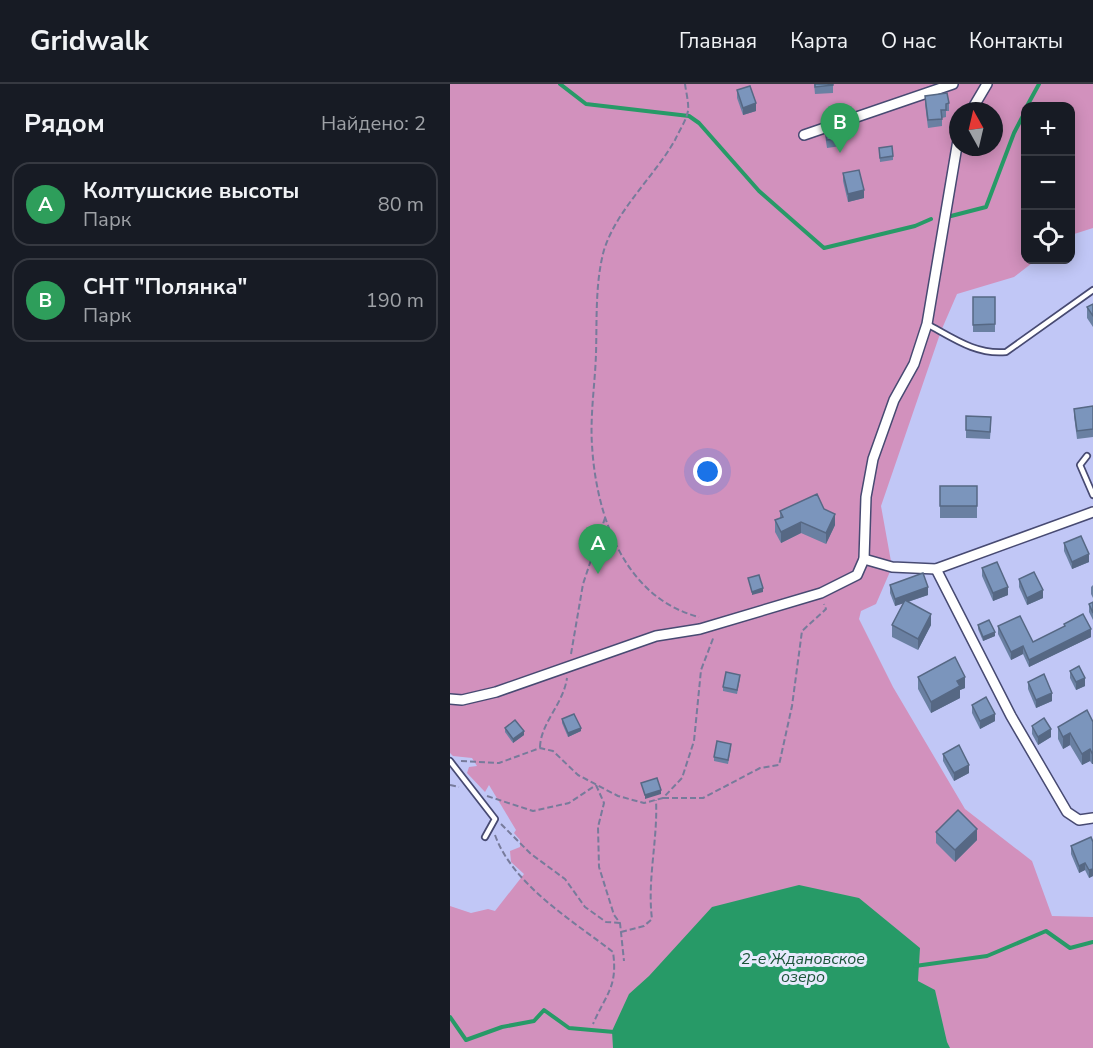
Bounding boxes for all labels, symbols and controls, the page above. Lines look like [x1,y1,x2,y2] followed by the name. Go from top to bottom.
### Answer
[30,22,148,60] text: Gridwalk
[679,27,757,55] text: Главная
[790,27,848,55] text: Карта
[881,27,936,55] text: О нас
[969,27,1063,55] text: Контакты
[949,102,1003,156] north arrow
[1021,102,1075,264] map controls
[1021,102,1075,156] button: +
[820,104,860,153] pin: B
[24,106,105,141] text: Рядом
[321,110,426,137] text: Найдено: 2
[1021,156,1075,210] button: −
[83,176,299,206] text: Колтушские высоты
[38,191,53,218] text: A
[378,191,424,218] text: 80 m
[83,206,131,233] text: Парк
[1021,210,1075,264] button: locate
[83,272,247,302] text: СНТ "Полянка"
[39,287,52,314] text: B
[366,287,424,314] text: 190 m
[83,302,131,329] text: Парк
[693,457,722,486] your location
[578,524,618,574] pin: A
[741,948,865,988] water label: 2-е Ждановское озеро

